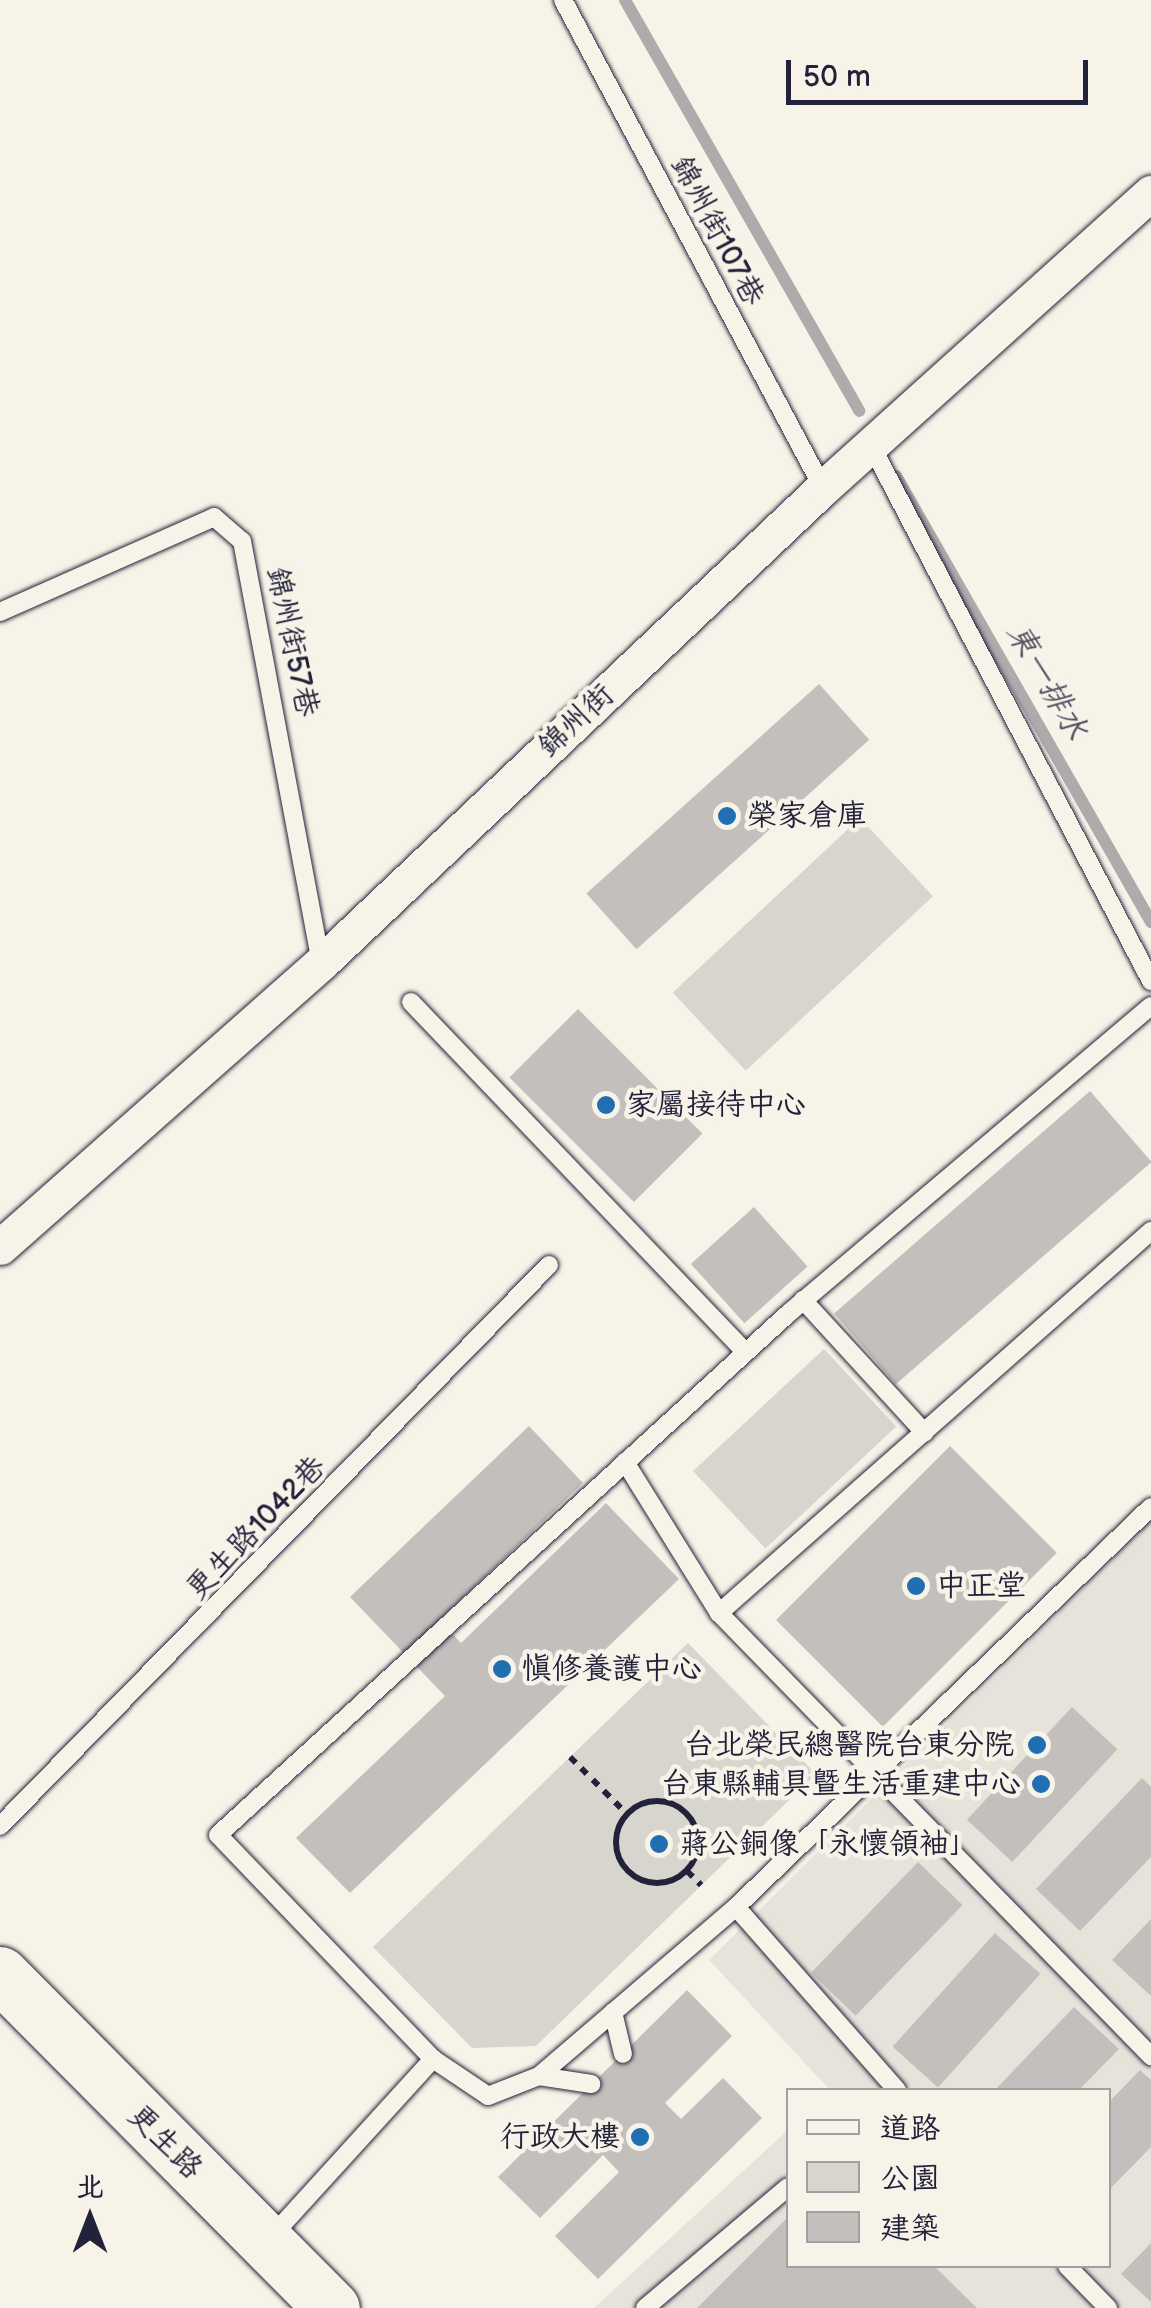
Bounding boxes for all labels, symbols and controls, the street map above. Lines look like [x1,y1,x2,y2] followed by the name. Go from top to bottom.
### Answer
[791,40,1094,102] scale bar
[803,59,871,95] text: 50 m
[663,150,771,312] street label: 錦州街107巷
[259,564,325,720] street label: 錦州街57巷
[997,617,1095,747] water label: 東一排水
[531,677,621,765] street label: 錦州街
[747,798,867,834] place label: 榮家倉庫
[716,805,738,827] marker: 榮家倉庫
[626,1087,806,1123] place label: 家屬接待中心
[595,1094,617,1116] marker: 家屬接待中心
[179,1449,333,1607] street label: 更生路1042巷
[936,1568,1026,1604] place label: 中正堂
[905,1575,927,1597] marker: 中正堂
[522,1651,702,1687] place label: 慎修養護中心
[491,1658,513,1680] marker: 慎修養護中心
[684,1727,1014,1763] place label: 台北榮民總醫院台東分院
[1024,1732,1050,1758] marker: 台北榮民總醫院台東分院
[661,1766,1021,1802] place label: 台東縣輔具暨生活重建中心
[1030,1773,1052,1795] marker: 台東縣輔具暨生活重建中心
[679,1826,979,1862] place label: 蔣公銅像「永懷領袖」
[648,1833,670,1855] marker: 蔣公銅像「永懷領袖」
[786,2088,1111,2268] legend
[120,2097,210,2187] street label: 更生路
[880,2111,940,2147] text: 道路
[500,2119,620,2155] place label: 行政大樓
[629,2126,651,2148] marker: 行政大樓
[880,2161,940,2197] text: 公園
[40,2168,140,2268] north arrow
[76,2171,104,2204] text: 北
[880,2211,940,2247] text: 建築

